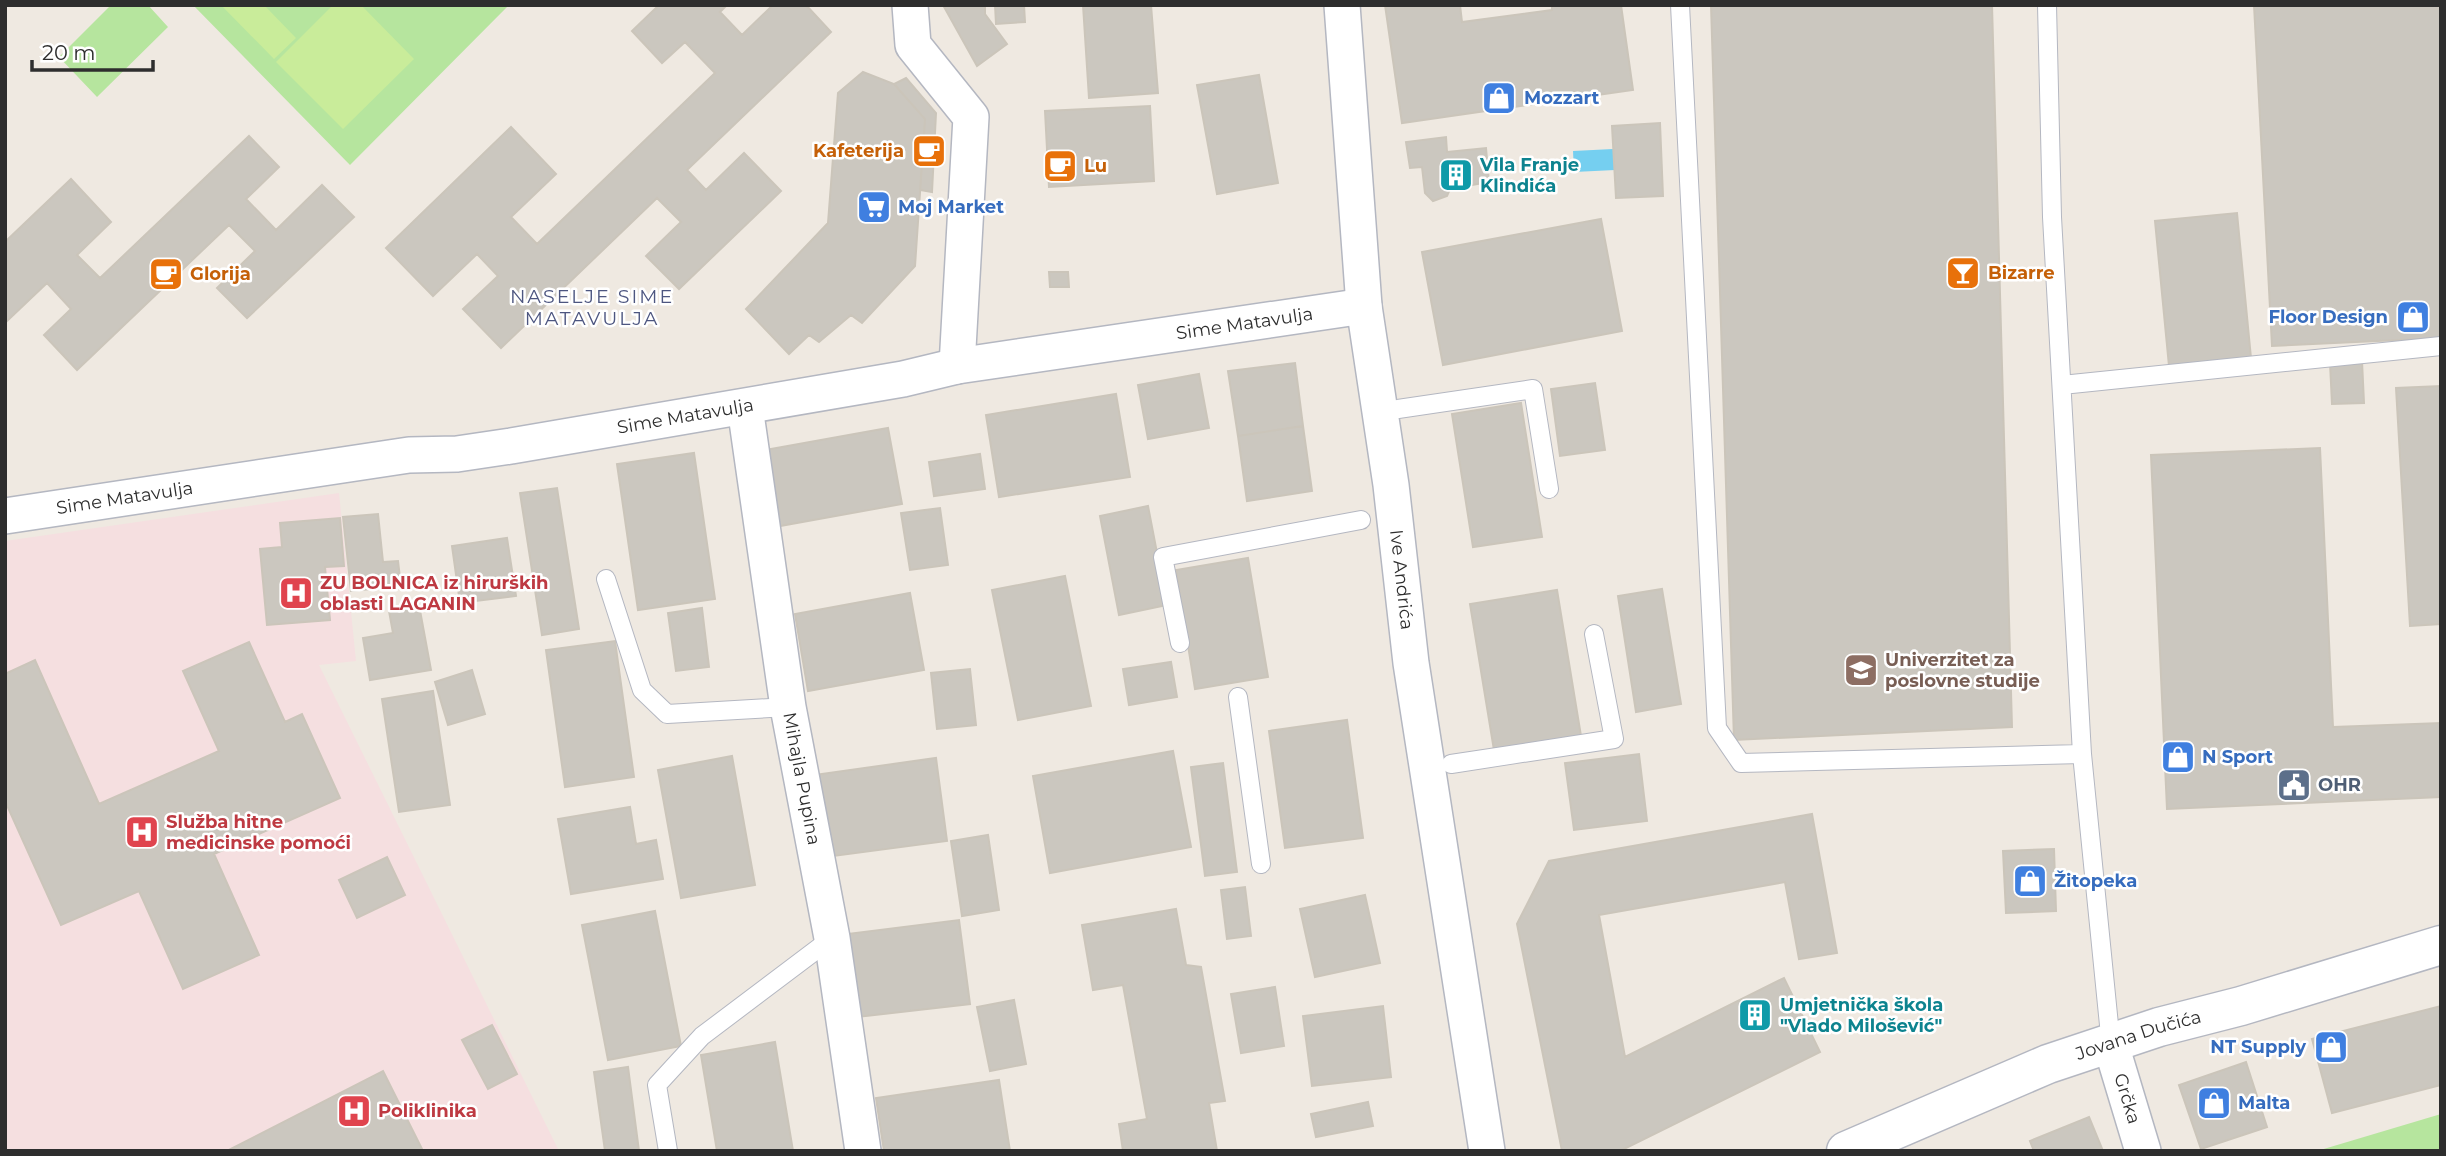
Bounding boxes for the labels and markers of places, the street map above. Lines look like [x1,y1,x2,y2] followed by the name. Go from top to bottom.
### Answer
[1480,79,1518,117] shop icon: Mozzart
[1524,87,1600,109] place label: Mozzart
[910,132,948,170] cafe icon: Kafeterija
[813,140,904,162] place label: Kafeterija
[1041,147,1079,185] cafe icon: Lu
[1479,154,1579,197] place label: Vila Franje Klindića
[1084,155,1107,177] place label: Lu
[1437,156,1475,194] building icon: Vila Franje Klindića
[855,188,893,226] supermarket icon: Moj Market
[898,196,1004,218] place label: Moj Market
[1944,254,1982,292] bar icon: Bizarre
[147,255,185,293] cafe icon: Glorija
[1988,262,2055,284] place label: Bizarre
[190,263,251,285] place label: Glorija
[2394,298,2432,336] shop icon: Floor Design
[2268,306,2388,328] place label: Floor Design
[320,572,549,615] place label: ZU BOLNICA iz hirurških oblasti LAGANIN
[277,574,315,612] hospital icon: ZU BOLNICA iz hirurških oblasti LAGANIN
[1885,649,2040,692] place label: Univerzitet za poslovne studije
[1842,651,1880,689] school or university icon: Univerzitet za poslovne studije
[2159,738,2197,776] shop icon: N Sport
[2202,746,2273,768] place label: N Sport
[2275,766,2313,804] public building icon: OHR
[2318,774,2361,796] place label: OHR
[166,811,351,854] place label: Služba hitne medicinske pomoći
[123,813,161,851] hospital icon: Služba hitne medicinske pomoći
[2011,862,2049,900] shop icon: Žitopeka
[2054,870,2137,892] place label: Žitopeka
[1780,994,1943,1037] place label: Umjetnička škola "Vlado Milošević"
[1736,996,1774,1034] building icon: Umjetnička škola "Vlado Milošević"
[2312,1028,2350,1066] shop icon: NT Supply
[2210,1036,2306,1058] place label: NT Supply
[2195,1084,2233,1122] shop icon: Malta
[335,1092,373,1130] hospital icon: Poliklinika
[2238,1092,2290,1114] place label: Malta
[378,1100,477,1122] place label: Poliklinika

